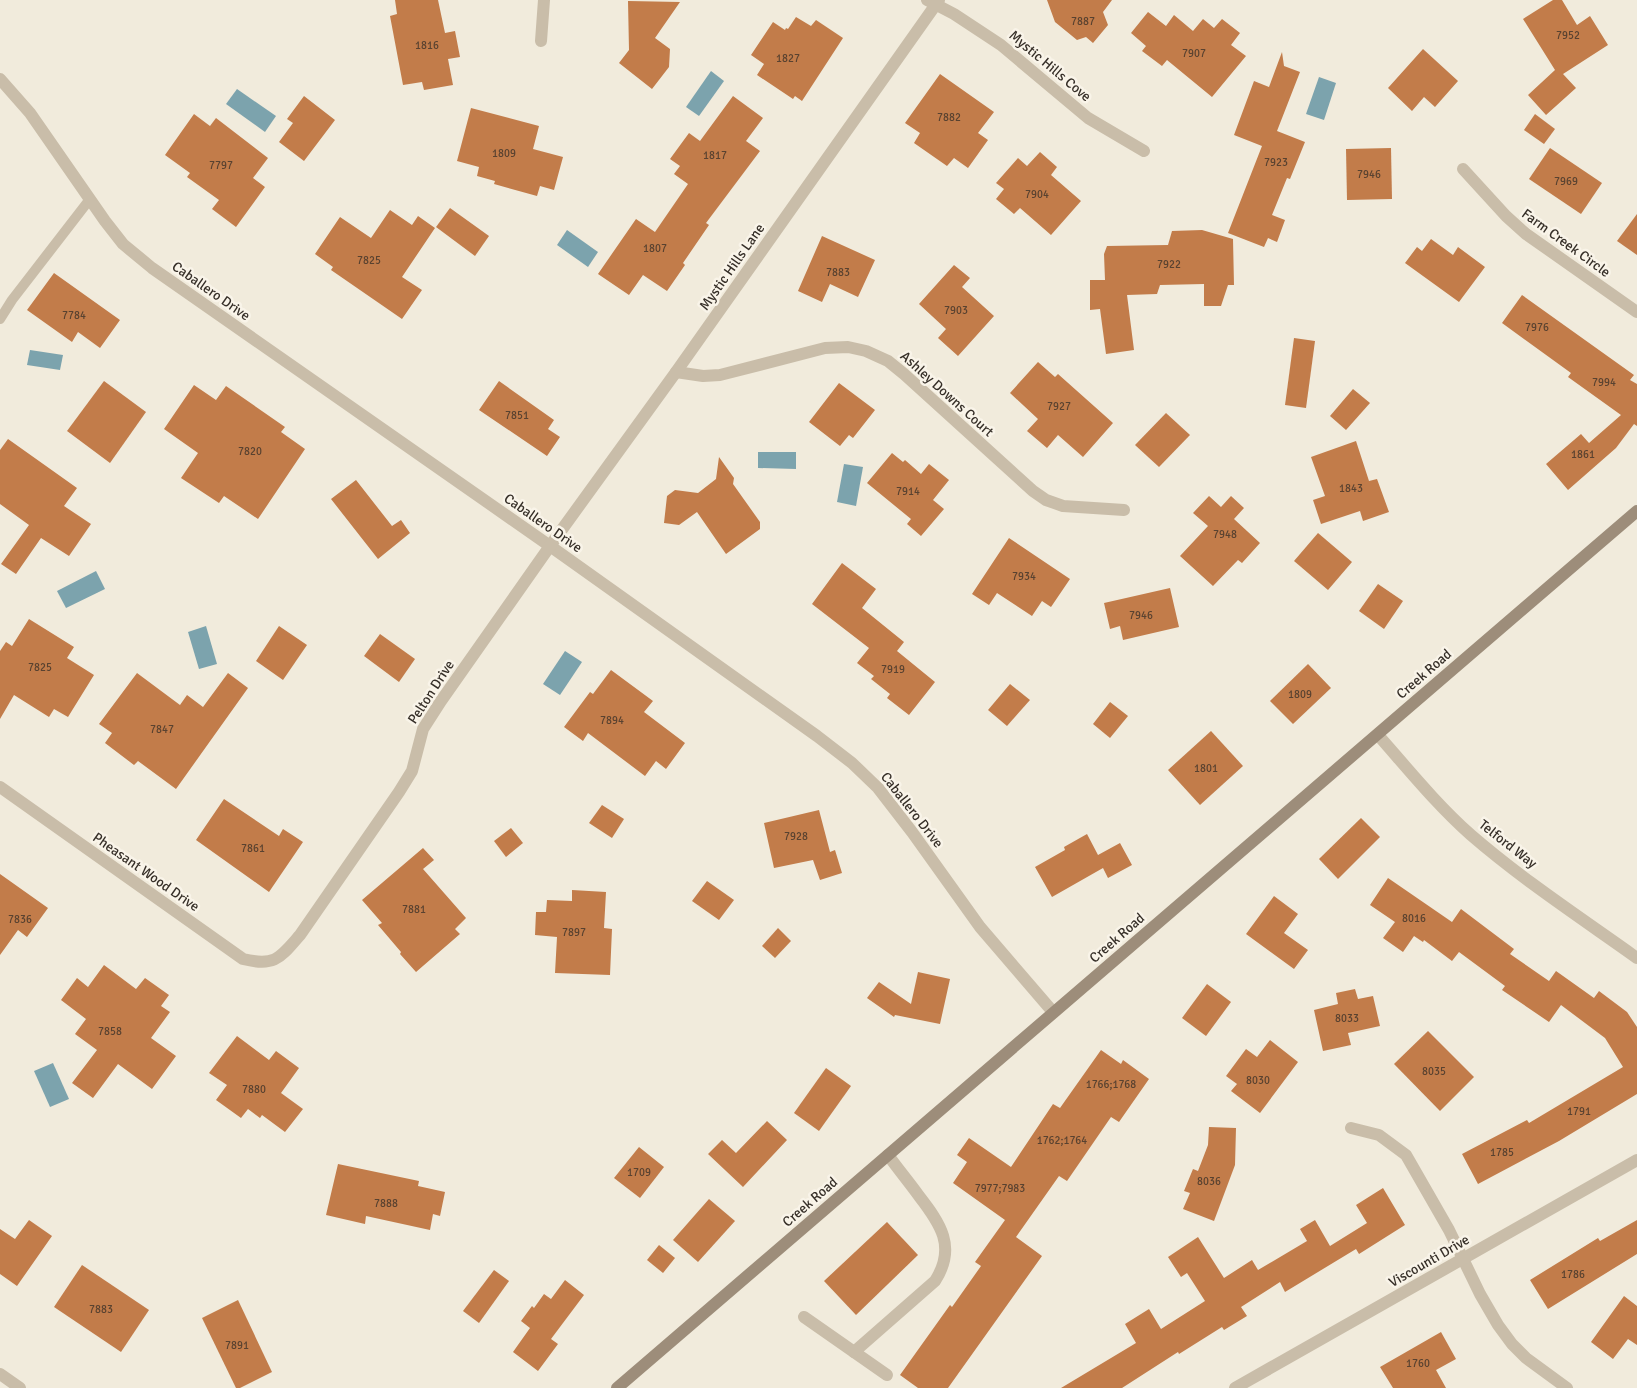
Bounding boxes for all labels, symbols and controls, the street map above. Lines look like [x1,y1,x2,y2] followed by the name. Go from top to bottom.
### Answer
[1071,15,1095,28] house number: 7887
[1006,27,1094,105] street label: Mystic Hills Cove
[1556,29,1580,42] house number: 7952
[415,39,439,52] house number: 1816
[1182,47,1206,60] house number: 7907
[776,52,800,65] house number: 1827
[937,111,961,124] house number: 7882
[492,147,516,160] house number: 1809
[703,149,727,162] house number: 1817
[1264,156,1288,169] house number: 7923
[209,159,233,172] house number: 7797
[1357,168,1381,181] house number: 7946
[1554,175,1578,188] house number: 7969
[1025,188,1049,201] house number: 7904
[1518,205,1614,281] street label: Farm Creek Circle
[696,220,768,314] street label: Mystic Hills Lane
[643,242,667,255] house number: 1807
[357,254,381,267] house number: 7825
[169,258,253,324] street label: Caballero Drive
[1157,258,1181,271] house number: 7922
[826,266,850,279] house number: 7883
[944,304,968,317] house number: 7903
[62,309,86,322] house number: 7784
[1525,321,1549,334] house number: 7976
[897,348,997,440] street label: Ashley Downs Court
[1592,376,1616,389] house number: 7994
[1047,400,1071,413] house number: 7927
[505,409,529,422] house number: 7851
[238,445,262,458] house number: 7820
[1571,448,1595,461] house number: 1861
[1339,482,1363,495] house number: 1843
[896,485,920,498] house number: 7914
[501,490,585,556] street label: Caballero Drive
[1213,528,1237,541] house number: 7948
[1012,570,1036,583] house number: 7934
[1129,609,1153,622] house number: 7946
[1393,645,1455,703] street label: Creek Road
[404,657,458,727] street label: Pelton Drive
[28,661,52,674] house number: 7825
[881,663,905,676] house number: 7919
[1288,688,1312,701] house number: 1809
[600,714,624,727] house number: 7894
[150,723,174,736] house number: 7847
[1194,762,1218,775] house number: 1801
[877,769,947,851] street label: Caballero Drive
[1476,816,1541,872] street label: Telford Way
[89,829,203,915] street label: Pheasant Wood Drive
[784,830,808,843] house number: 7928
[241,842,265,855] house number: 7861
[402,903,426,916] house number: 7881
[1086,909,1148,967] street label: Creek Road
[1402,912,1426,925] house number: 8016
[8,913,32,926] house number: 7836
[562,926,586,939] house number: 7897
[1335,1012,1359,1025] house number: 8033
[98,1025,122,1038] house number: 7858
[1422,1065,1446,1078] house number: 8035
[1246,1074,1270,1087] house number: 8030
[1086,1078,1136,1091] house number: 1766;1768
[242,1083,266,1096] house number: 7880
[1567,1105,1591,1118] house number: 1791
[1037,1134,1087,1147] house number: 1762;1764
[1490,1146,1514,1159] house number: 1785
[627,1166,651,1179] house number: 1709
[779,1173,841,1231] street label: Creek Road
[1197,1175,1221,1188] house number: 8036
[975,1182,1025,1195] house number: 7977;7983
[374,1197,398,1210] house number: 7888
[1386,1231,1472,1291] street label: Viscounti Drive
[1561,1268,1585,1281] house number: 1786
[89,1303,113,1316] house number: 7883
[225,1339,249,1352] house number: 7891
[1406,1357,1430,1370] house number: 1760

